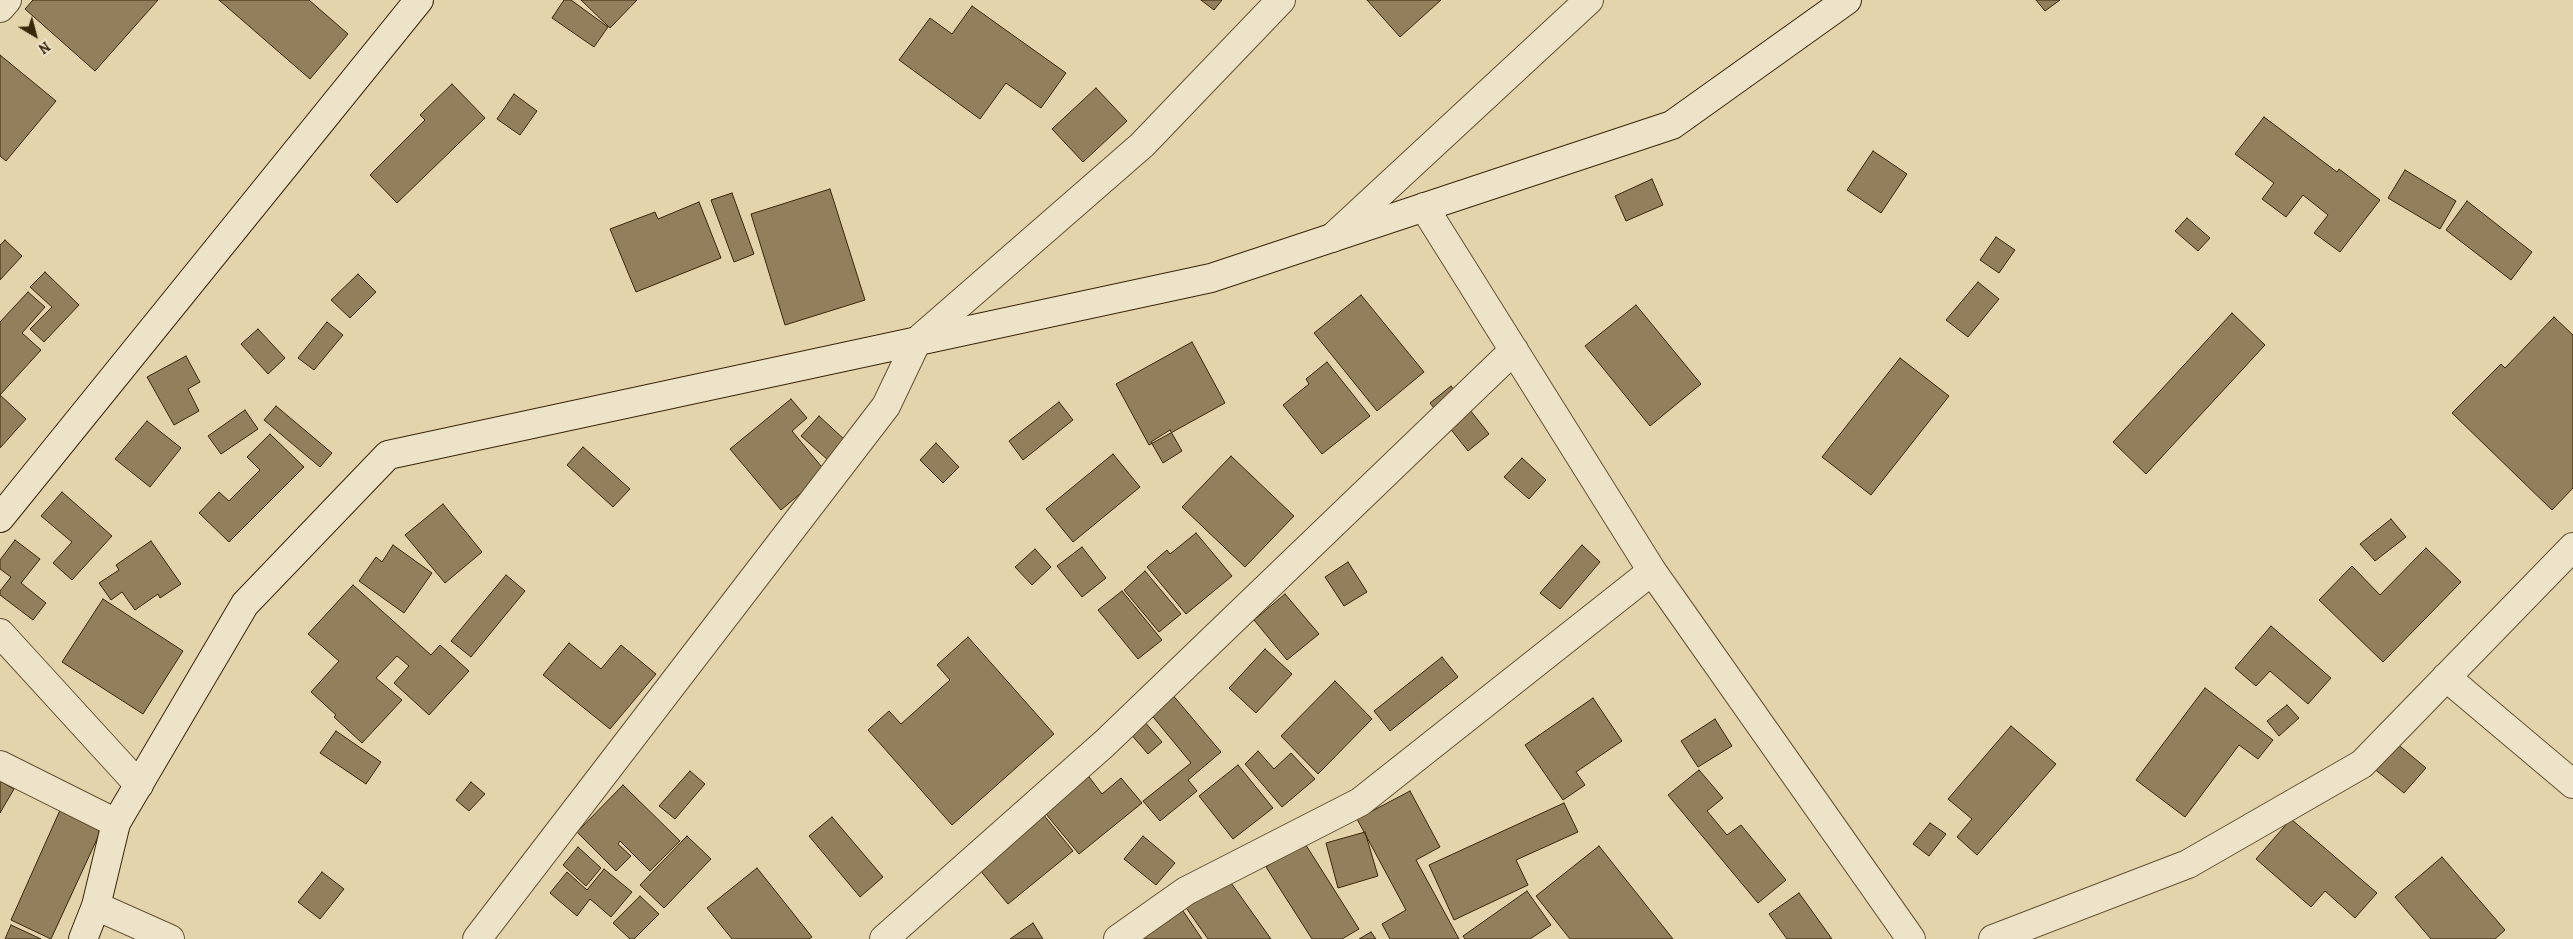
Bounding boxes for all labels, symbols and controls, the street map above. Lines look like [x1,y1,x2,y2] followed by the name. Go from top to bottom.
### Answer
[10,10,60,60] north arrow
[35,37,54,58] text: N

